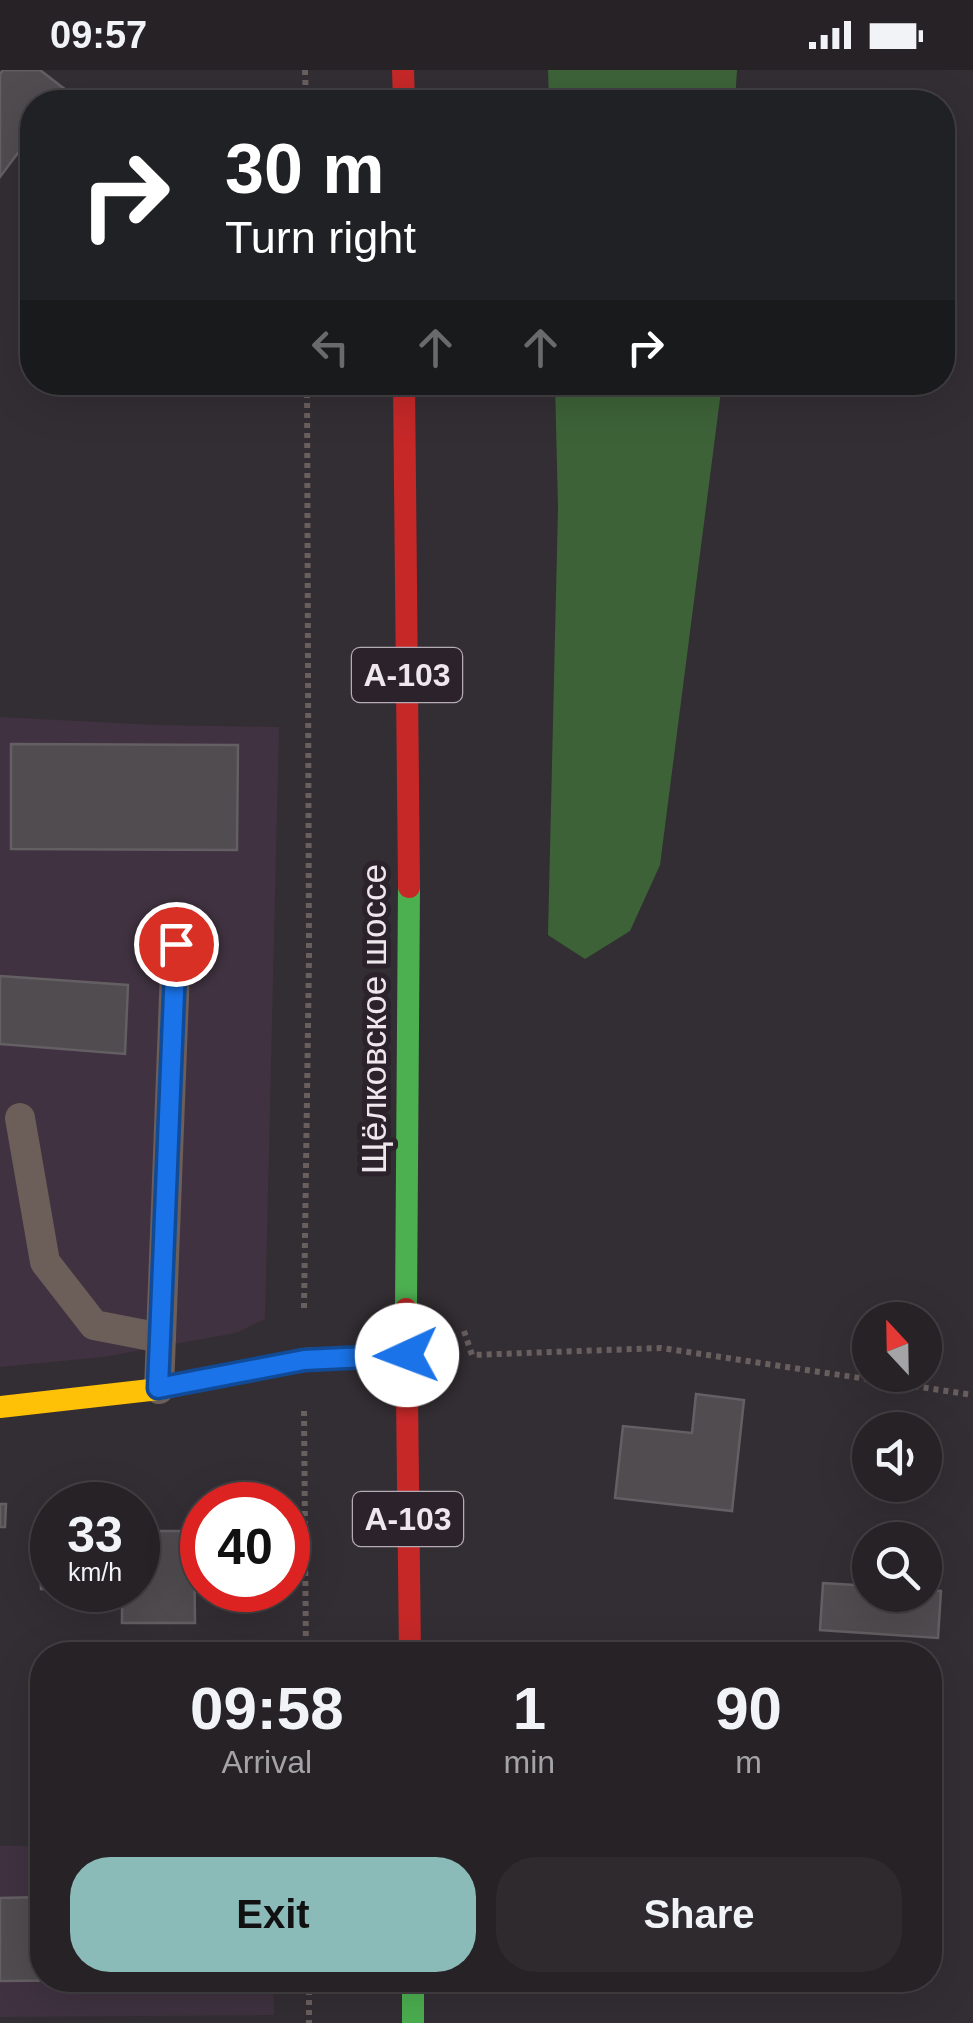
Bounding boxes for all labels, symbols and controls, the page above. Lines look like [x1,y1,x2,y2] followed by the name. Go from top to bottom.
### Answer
[50,14,147,56] text: 09:57
[60,130,190,260] icon: right
[225,130,385,208] text: 30 m
[225,212,416,263] text: Turn right
[303,320,358,375] icon: left
[408,320,463,375] icon: ahead
[513,320,568,375] icon: ahead
[618,320,673,375] icon: right
[352,648,462,702] road number: А-103
[354,864,393,1174] street label: Щёлковское шоссе
[134,902,219,987] pin
[149,917,204,972] icon: arrive
[852,1302,942,1392] north arrow
[852,1302,942,1612] map controls
[355,1303,459,1407] position arrow
[852,1412,942,1502] button: sound
[180,1482,310,1612] speed limit sign: 40
[353,1492,463,1546] road number: А-103
[67,1507,123,1563] text: 33
[852,1522,942,1612] button: search
[68,1558,122,1586] text: km/h
[190,1675,344,1742] text: 09:58
[513,1675,546,1742] text: 1
[715,1675,782,1742] text: 90
[221,1744,312,1780] text: Arrival
[504,1744,555,1780] text: min
[735,1744,762,1780] text: m
[70,1857,476,1972] button: Exit
[496,1857,902,1972] button: Share

